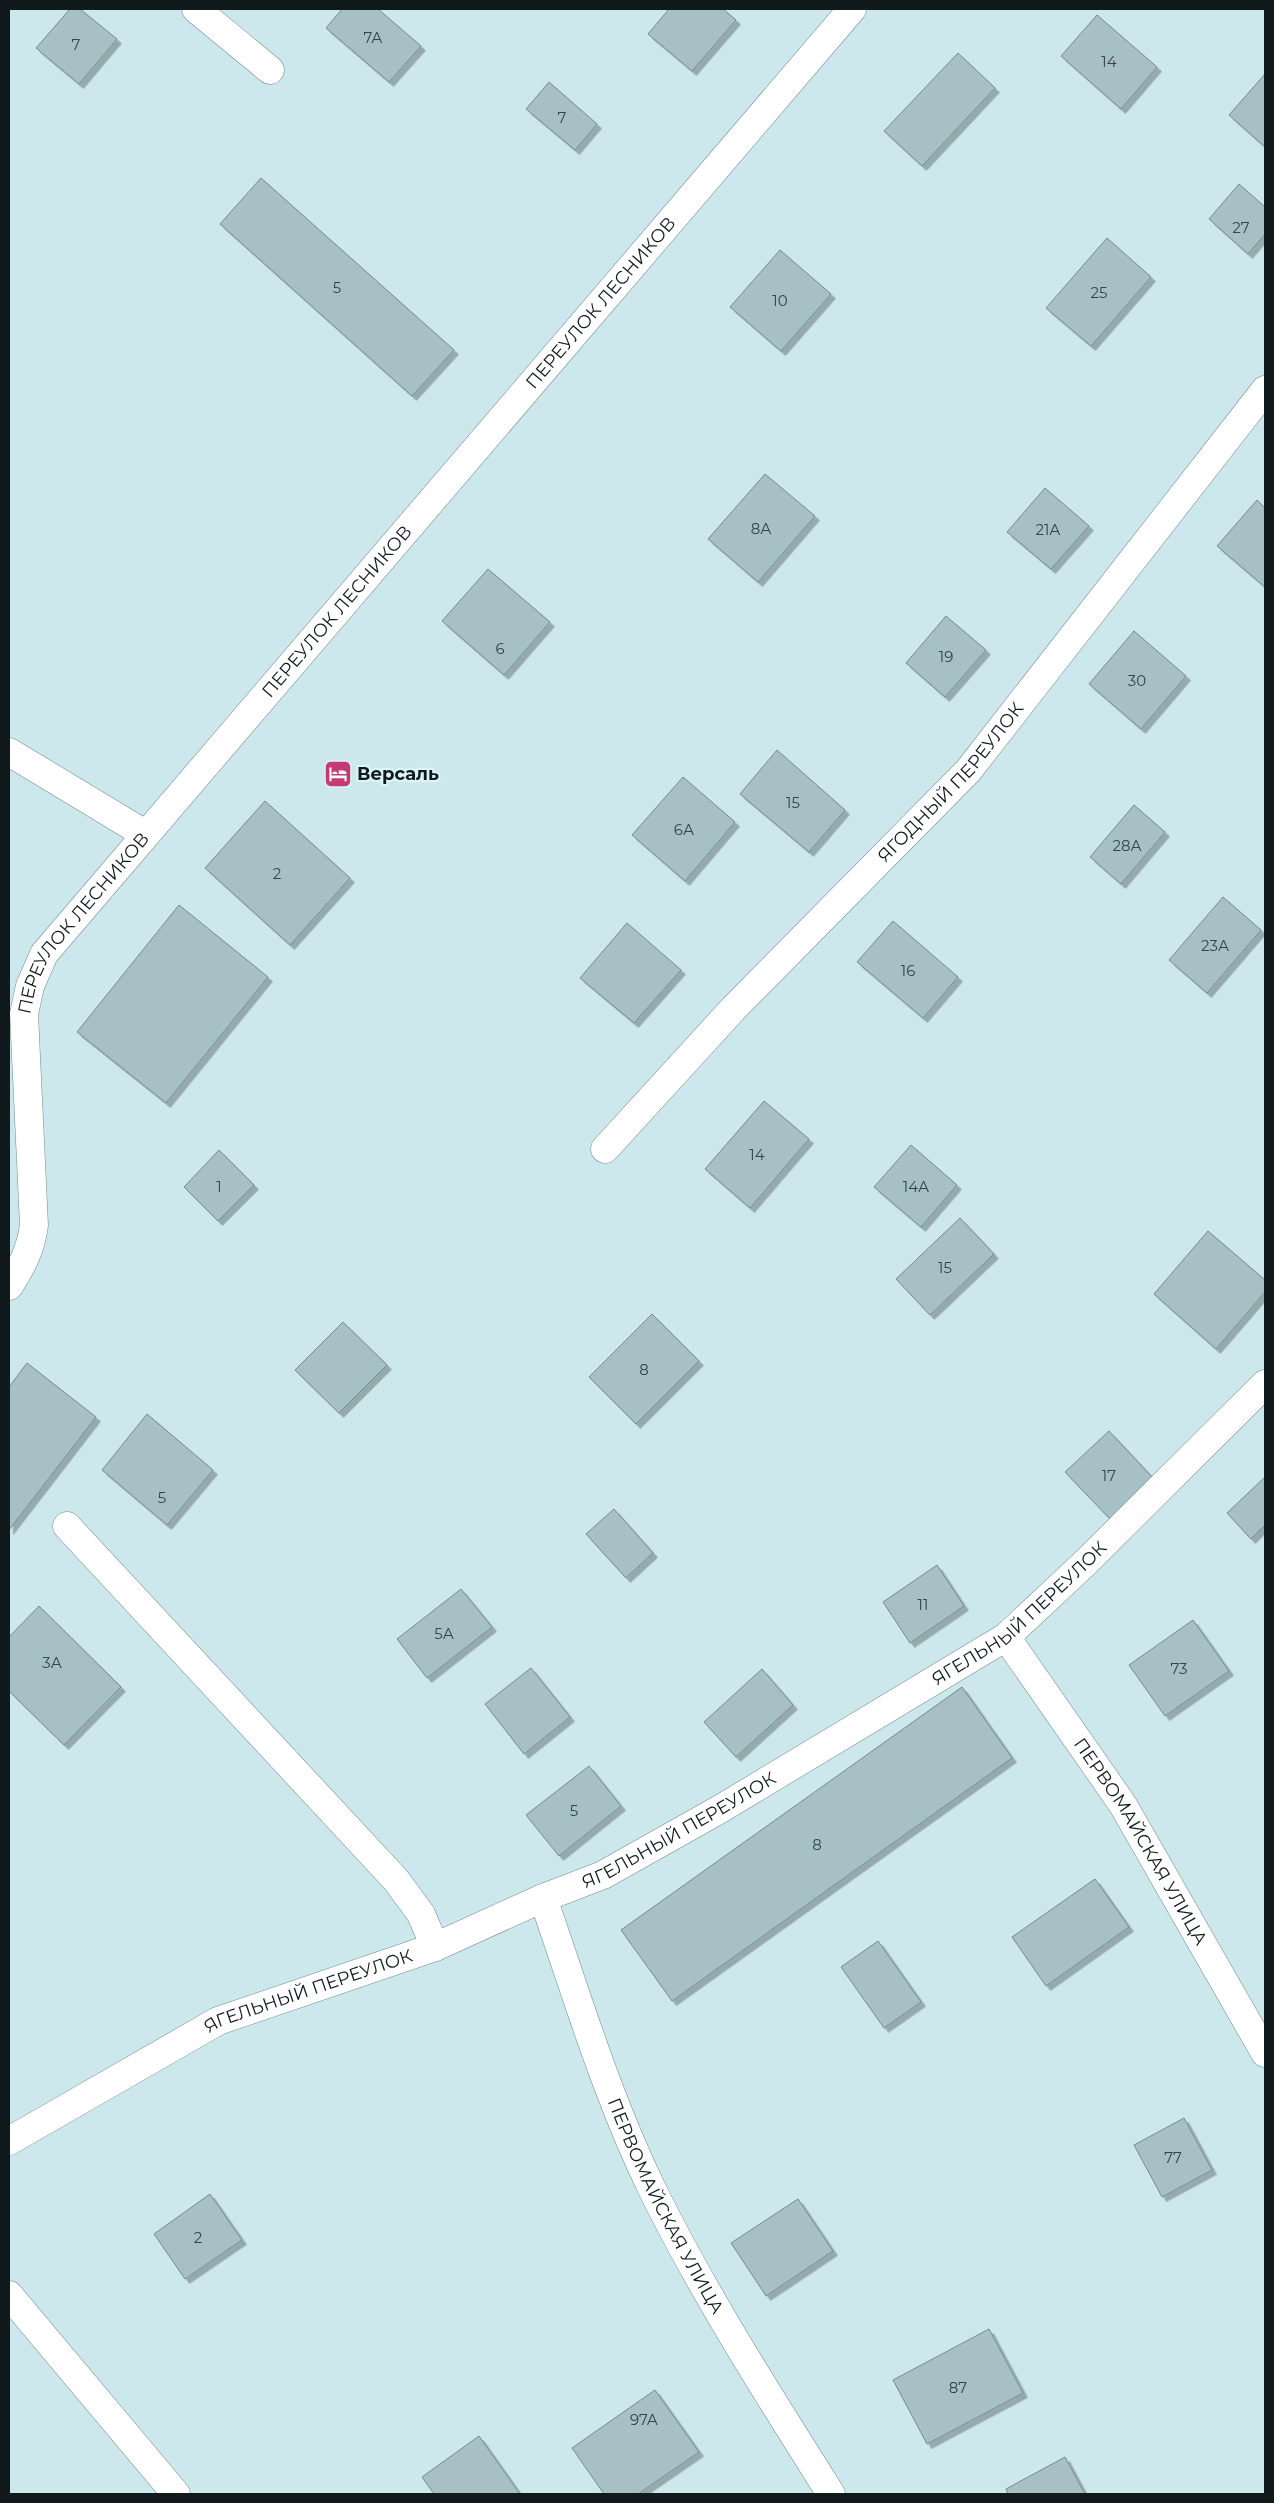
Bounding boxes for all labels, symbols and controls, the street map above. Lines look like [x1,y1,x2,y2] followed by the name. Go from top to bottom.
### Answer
[363,28,383,47] house number: 7А
[72,35,81,54] house number: 7
[1101,52,1117,71] house number: 14
[558,108,567,127] house number: 7
[521,212,680,393] street label: ПЕРЕУЛОК ЛЕСНИКОВ
[1232,218,1250,237] house number: 27
[333,278,341,297] house number: 5
[1090,283,1108,302] house number: 25
[772,291,788,310] house number: 10
[751,519,771,538] house number: 8А
[1035,520,1061,539] house number: 21А
[257,521,416,702] street label: ПЕРЕУЛОК ЛЕСНИКОВ
[495,639,505,658] house number: 6
[939,647,953,666] house number: 19
[1128,671,1146,690] house number: 30
[873,698,1028,867] street label: ЯГОДНЫЙ ПЕРЕУЛОК
[323,759,353,789] hotel icon: Версаль
[357,763,439,785] place label: Версаль
[786,793,800,812] house number: 15
[674,820,694,839] house number: 6А
[13,828,154,1016] street label: ПЕРЕУЛОК ЛЕСНИКОВ
[1112,836,1142,855] house number: 28А
[273,864,281,883] house number: 2
[1201,936,1229,955] house number: 23А
[901,961,915,980] house number: 16
[749,1145,765,1164] house number: 14
[216,1177,222,1196] house number: 1
[903,1177,929,1196] house number: 14А
[938,1258,952,1277] house number: 15
[639,1360,649,1379] house number: 8
[1102,1466,1116,1485] house number: 17
[158,1488,166,1507] house number: 5
[928,1536,1112,1690] street label: ЯГЕЛЬНЫЙ ПЕРЕУЛОК
[918,1595,928,1614] house number: 11
[434,1624,454,1643] house number: 5А
[42,1653,62,1672] house number: 3А
[1170,1659,1188,1678] house number: 73
[1069,1734,1212,1949] street label: ПЕРВОМАЙСКАЯ УЛИЦА
[579,1767,780,1893] street label: ЯГЕЛЬНЫЙ ПЕРЕУЛОК
[570,1801,578,1820] house number: 5
[812,1835,822,1854] house number: 8
[200,1944,416,2038] street label: ЯГЕЛЬНЫЙ ПЕРЕУЛОК
[603,2095,729,2318] street label: ПЕРВОМАЙСКАЯ УЛИЦА
[1164,2148,1182,2167] house number: 77
[194,2228,202,2247] house number: 2
[949,2378,967,2397] house number: 87
[630,2410,658,2429] house number: 97А

